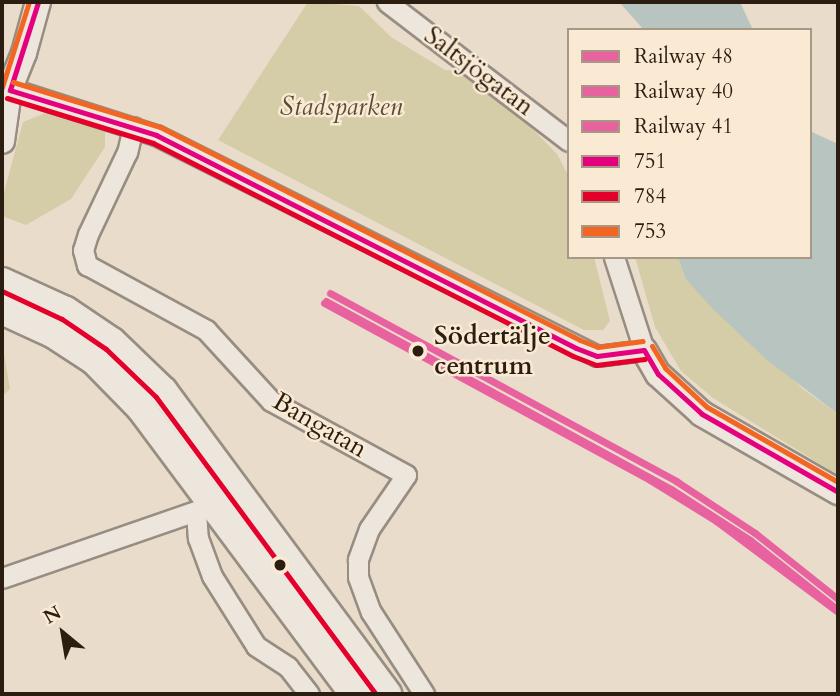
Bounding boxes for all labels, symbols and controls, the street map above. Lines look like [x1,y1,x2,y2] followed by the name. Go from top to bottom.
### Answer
[418,20,540,122] street label: Saltsjögatan
[567,28,812,259] legend
[634,42,733,71] text: Railway 48
[634,77,733,106] text: Railway 40
[280,91,402,123] park label: Stadsparken
[634,112,733,141] text: Railway 41
[634,147,666,176] text: 751
[634,182,666,211] text: 784
[634,217,666,246] text: 753
[434,320,551,382] place label: Södertälje centrum
[408,341,428,361] marker: Södertälje centrum
[267,386,373,464] street label: Bangatan
[273,558,287,572] unlabelled marker
[28,598,98,668] north arrow
[39,599,66,630] text: N

